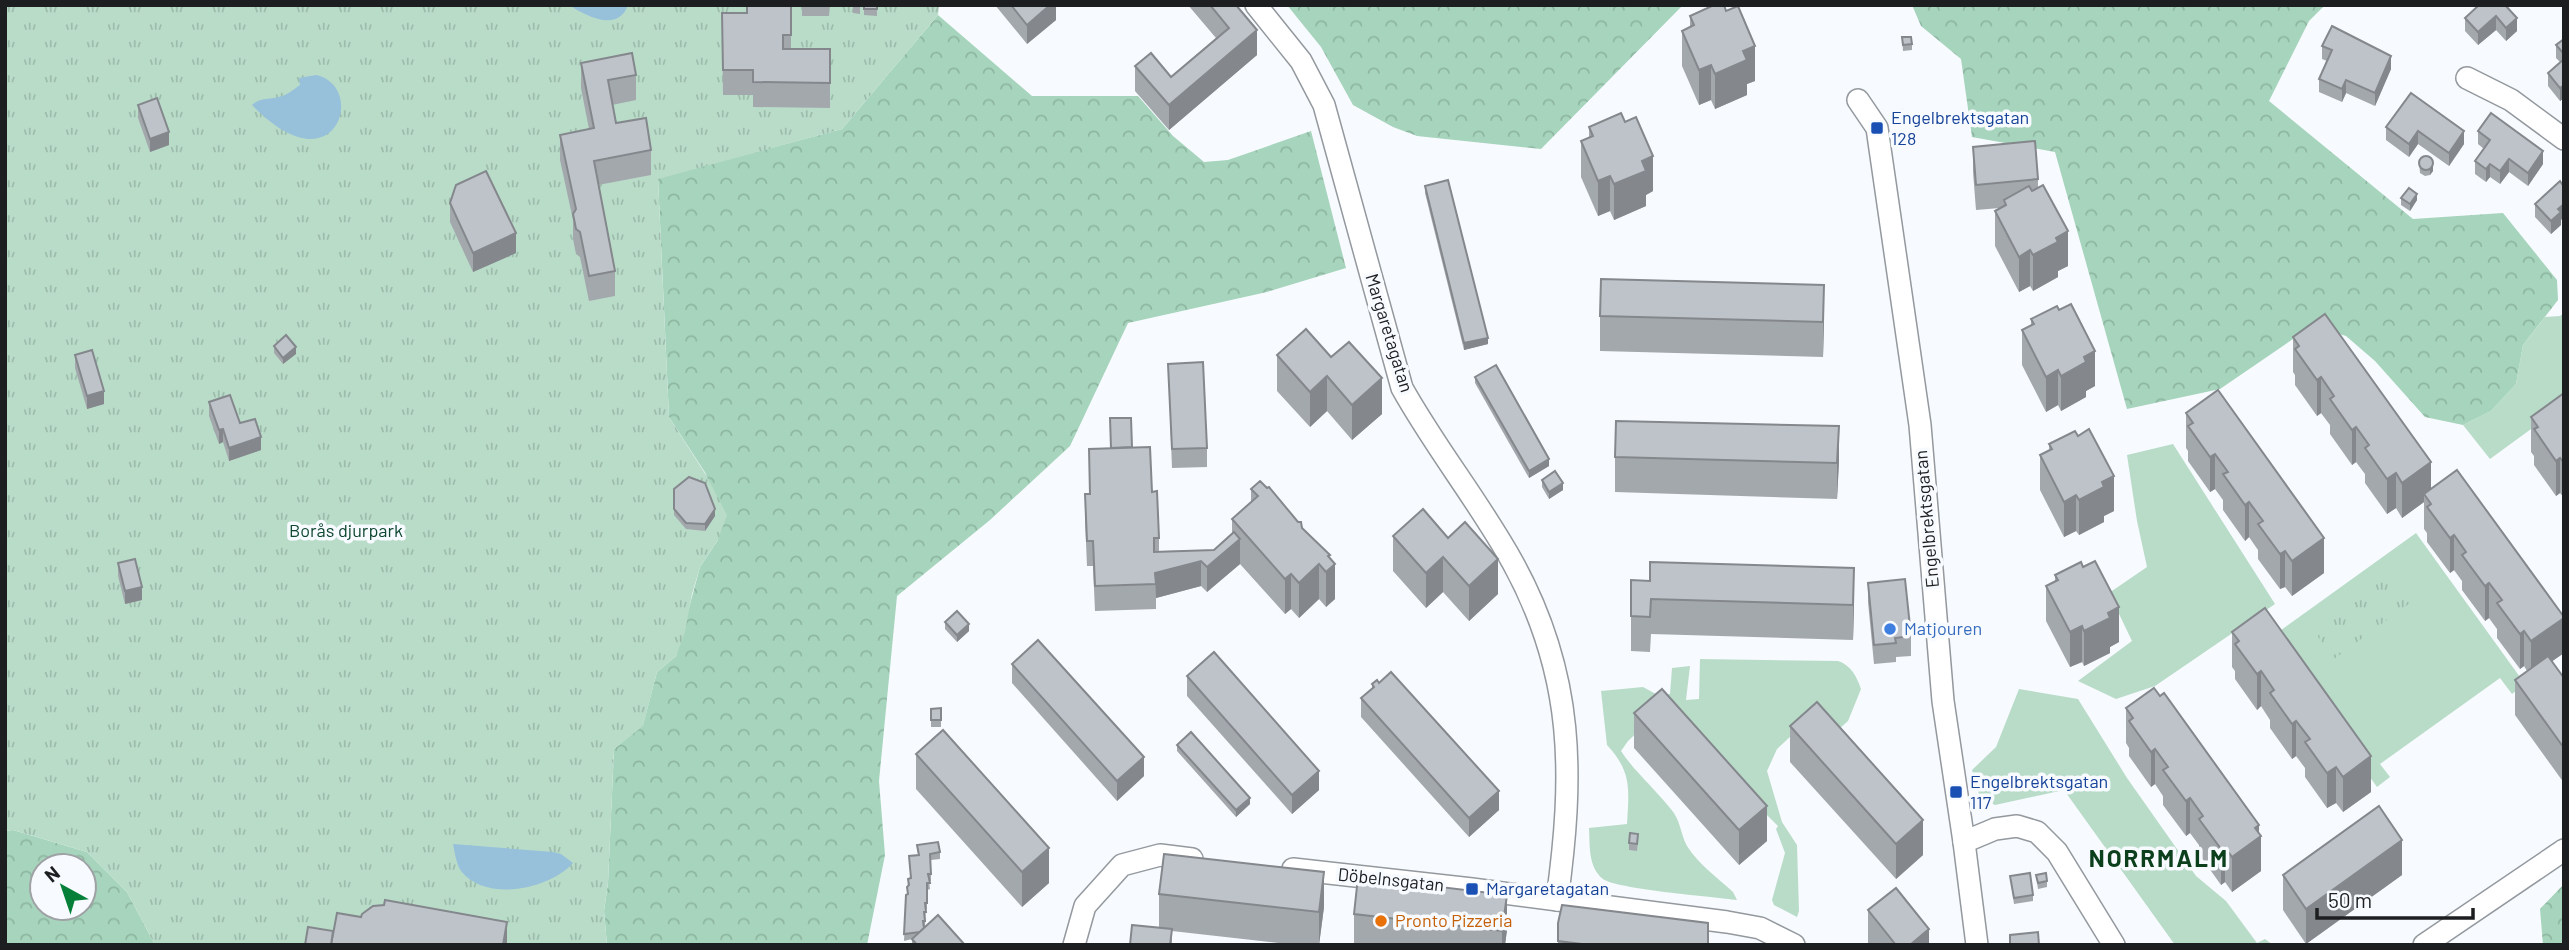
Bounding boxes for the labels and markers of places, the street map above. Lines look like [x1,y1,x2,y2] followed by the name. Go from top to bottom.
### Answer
[1891,106,2029,149] place label: Engelbrektsgatan 128
[1869,120,1885,136] marker: Engelbrektsgatan 128
[1904,617,1982,639] place label: Matjouren
[1882,621,1898,637] marker: Matjouren
[1970,770,2108,813] place label: Engelbrektsgatan 117
[1948,784,1964,800] marker: Engelbrektsgatan 117
[1486,877,1609,899] place label: Margaretagatan
[1464,881,1480,897] marker: Margaretagatan
[1395,909,1513,931] place label: Pronto Pizzeria
[1373,913,1389,929] marker: Pronto Pizzeria

